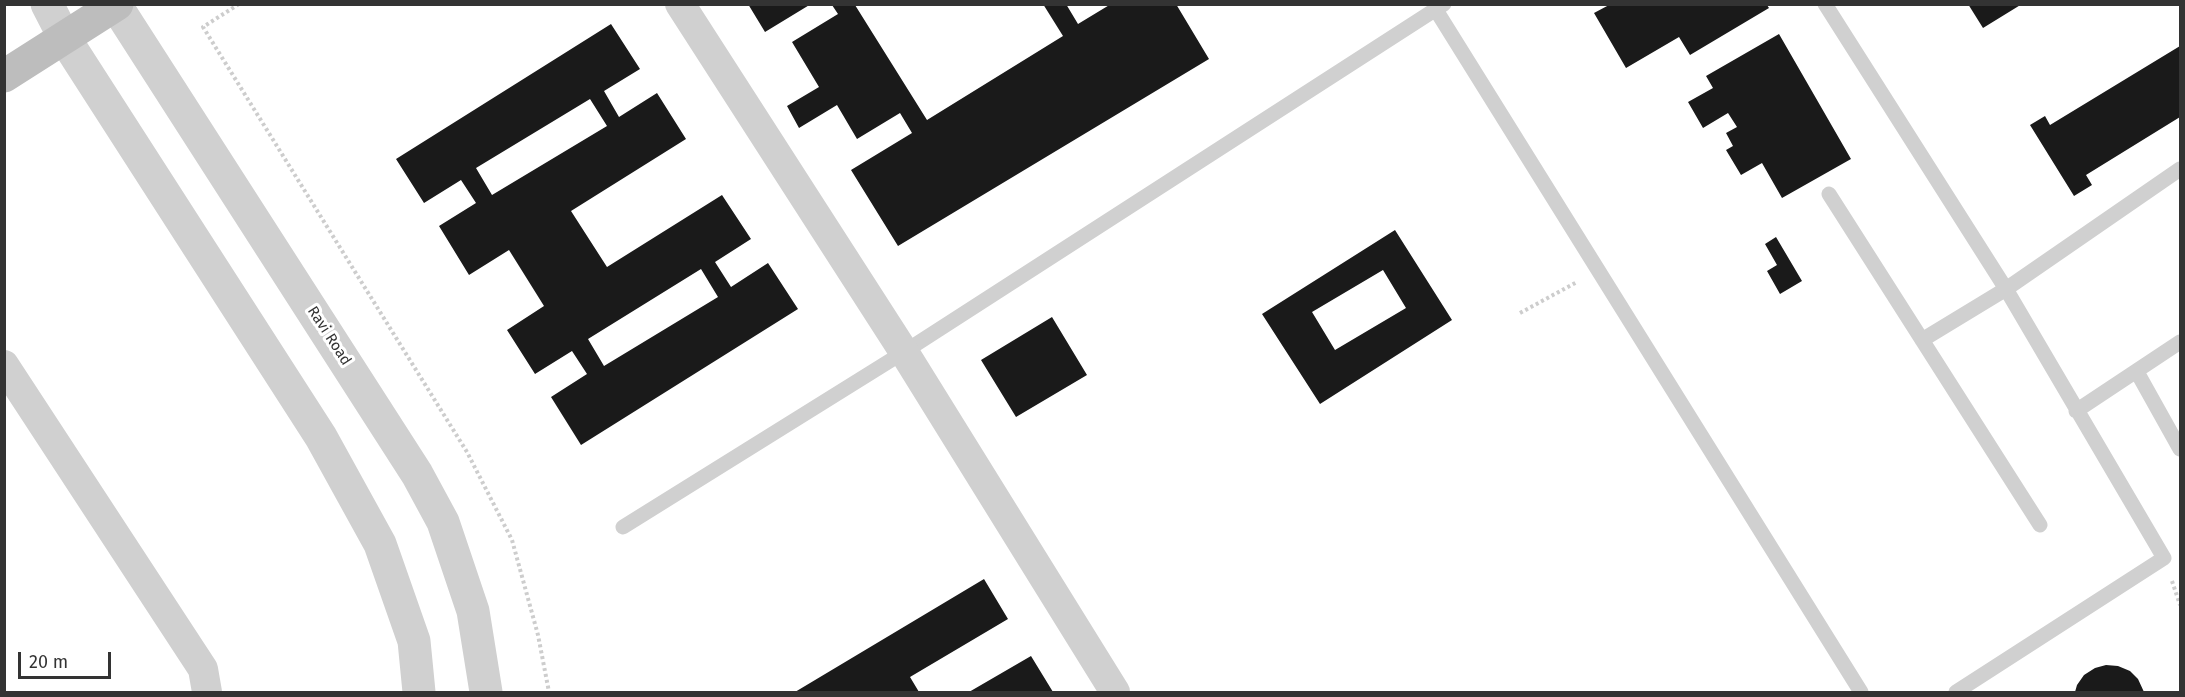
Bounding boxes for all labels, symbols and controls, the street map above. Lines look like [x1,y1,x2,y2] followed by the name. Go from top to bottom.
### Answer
[303,303,355,369] street label: Ravi Road
[21,640,114,678] scale bar
[29,651,68,673] text: 20 m

